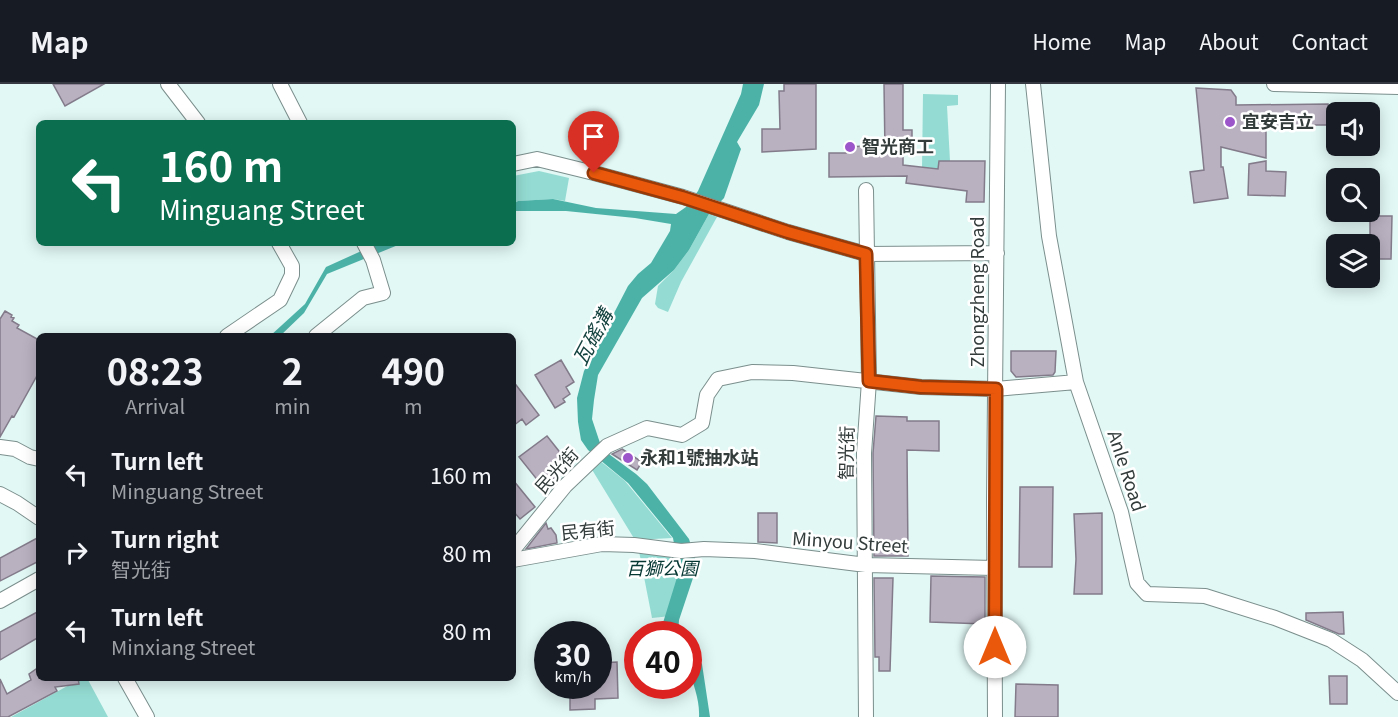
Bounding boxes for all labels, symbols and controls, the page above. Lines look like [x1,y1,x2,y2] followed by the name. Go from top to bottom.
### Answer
[30,21,88,61] text: Map
[1032,26,1092,56] text: Home
[1125,26,1166,56] text: Map
[1199,26,1259,56] text: About
[1292,26,1368,56] text: Contact
[1326,102,1380,288] map controls
[1326,102,1380,156] button: sound
[1242,107,1314,133] place label: 宜安吉立
[568,111,619,173] pin
[1223,115,1237,129] marker: 宜安吉立
[577,120,610,153] icon: arrive
[862,132,934,158] place label: 智光商工
[159,133,283,194] text: 160 m
[843,140,857,154] marker: 智光商工
[60,144,138,222] icon: left
[1326,168,1380,222] button: search
[159,189,365,228] text: Minguang Street
[963,216,989,368] street label: Zhongzheng Road
[1326,234,1380,288] button: layers
[565,300,620,370] water label: 瓦磘溝
[107,343,204,395] text: 08:23
[282,343,303,395] text: 2
[381,343,445,395] text: 490
[125,391,185,420] text: Arrival
[274,391,311,420] text: min
[404,391,423,420] text: m
[832,426,858,480] street label: 智光街
[1103,426,1153,514] street label: Anle Road
[528,441,583,498] street label: 民光街
[640,443,759,469] place label: 永和1號抽水站
[111,444,203,476] text: Turn left
[621,451,635,465] marker: 永和1號抽水站
[60,458,93,491] icon: left
[430,458,492,490] text: 160 m
[111,476,263,505] text: Minguang Street
[560,513,616,545] street label: 民有街
[111,522,219,554] text: Turn right
[791,524,909,558] street label: Minyou Street
[60,536,93,569] icon: right
[442,536,492,568] text: 80 m
[111,554,171,583] text: 智光街
[626,554,701,580] park label: 百獅公園
[111,600,203,632] text: Turn left
[60,614,93,647] icon: left
[442,614,492,646] text: 80 m
[963,615,1027,679] position arrow
[624,621,702,699] speed limit sign: 40
[555,631,591,675] text: 30
[111,632,255,661] text: Minxiang Street
[554,665,592,686] text: km/h

